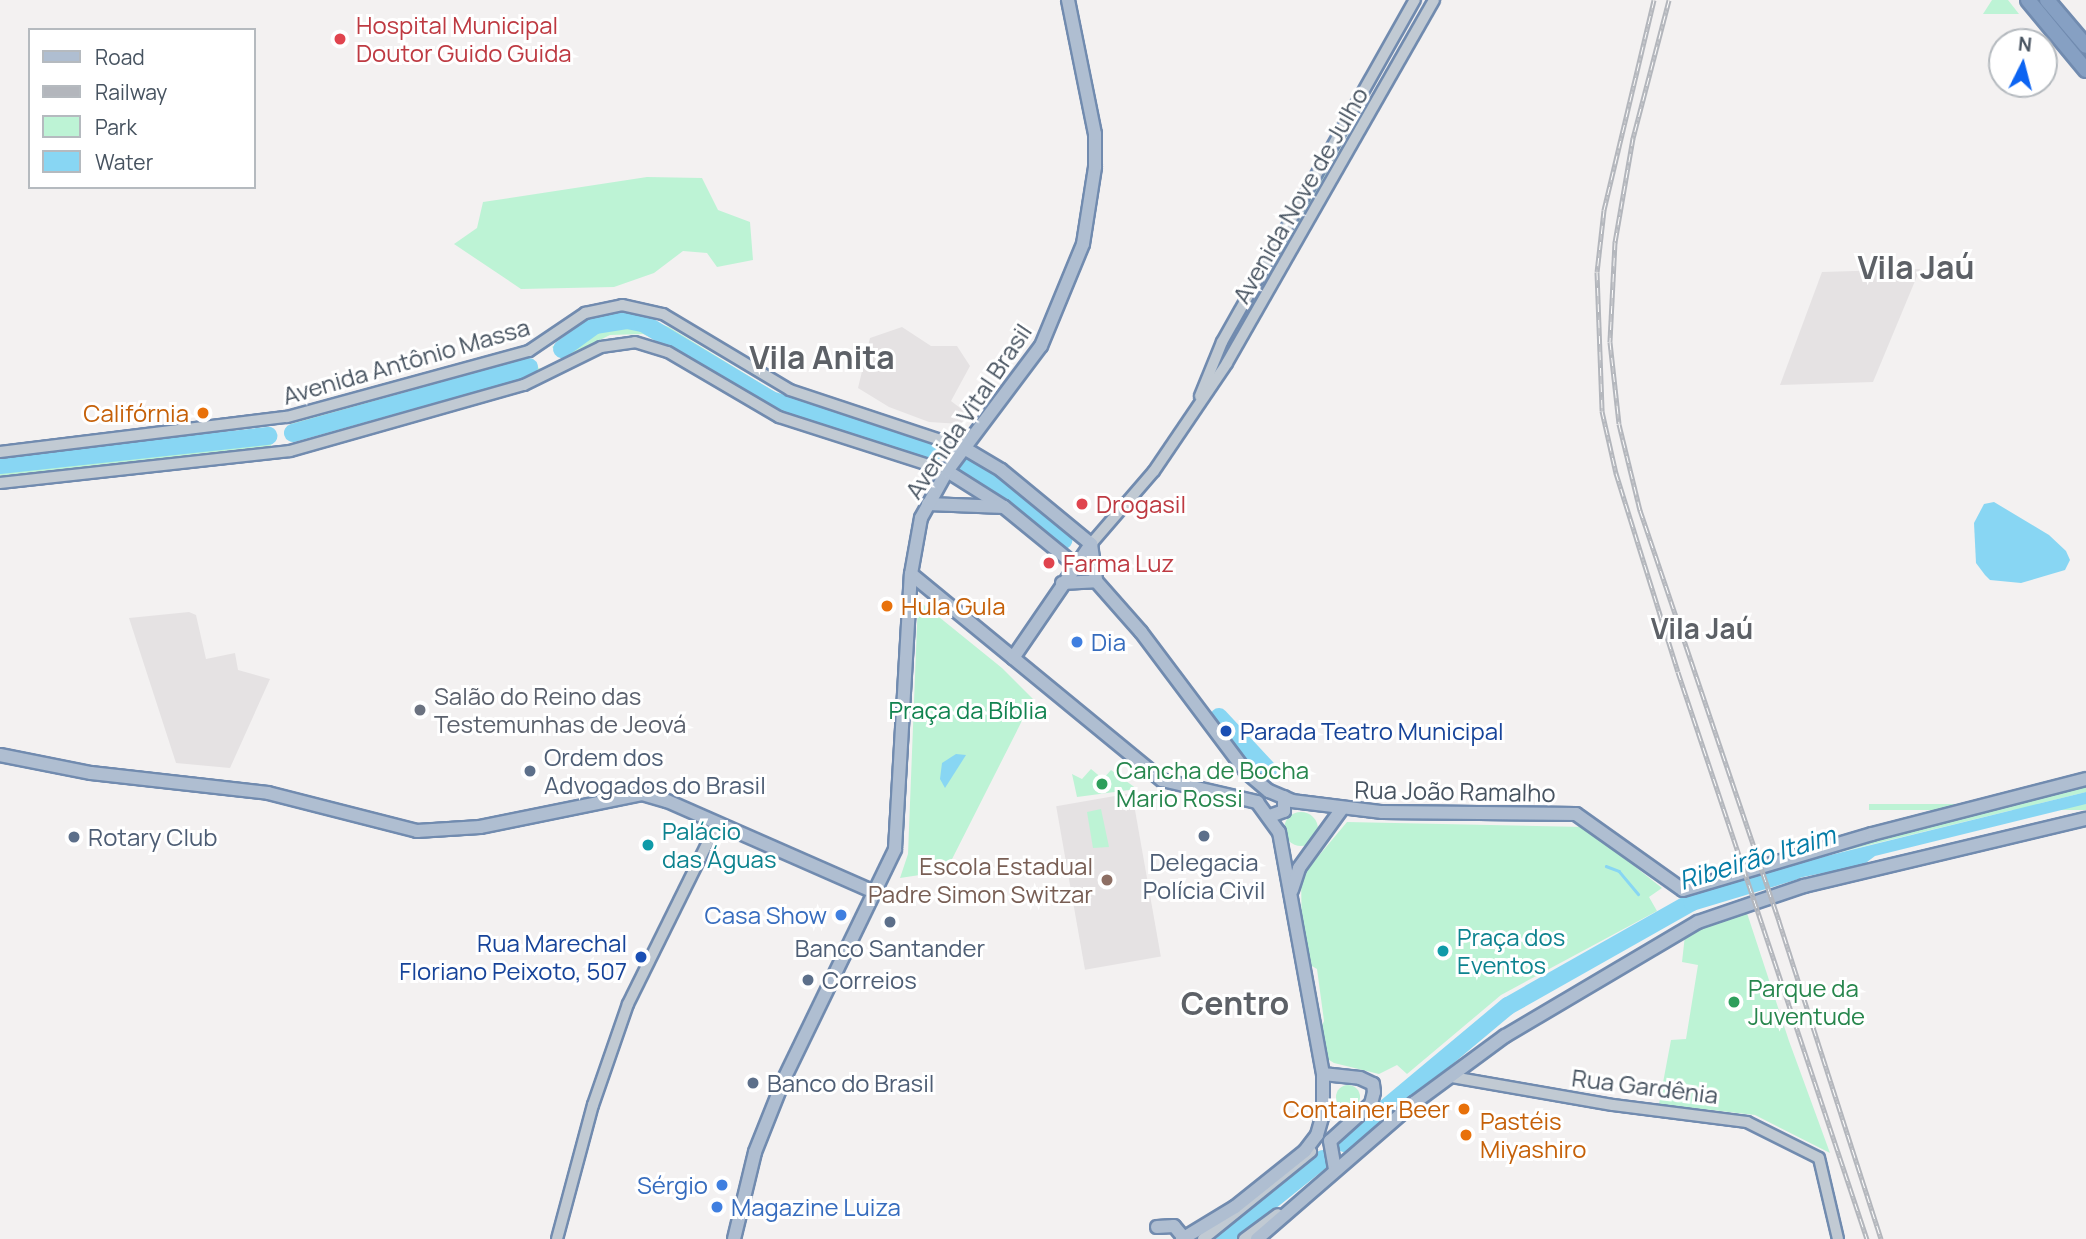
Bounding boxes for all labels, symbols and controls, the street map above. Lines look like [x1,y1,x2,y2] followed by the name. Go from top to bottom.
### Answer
[356,11,572,67] place label: Hospital Municipal Doutor Guido Guida
[28,28,256,189] legend
[1988,28,2058,98] north arrow
[330,29,350,49] marker: Hospital Municipal Doutor Guido Guida
[2017,30,2033,58] text: N
[95,43,145,71] text: Road
[95,78,167,106] text: Railway
[1226,82,1374,308] street label: Avenida Nove de Julho
[95,113,137,141] text: Park
[95,148,153,176] text: Water
[1857,248,1975,286] district label: Vila Jaú
[279,312,533,410] street label: Avenida Antônio Massa
[899,318,1037,504] street label: Avenida Vital Brasil
[749,338,895,376] district label: Vila Anita
[83,399,189,427] place label: Califórnia
[195,405,211,421] marker: Califórnia
[1096,490,1186,518] place label: Drogasil
[1074,496,1090,512] marker: Drogasil
[1063,549,1174,577] place label: Farma Luz
[1041,555,1057,571] marker: Farma Luz
[901,592,1006,620] place label: Hula Gula
[879,598,895,614] marker: Hula Gula
[1651,611,1753,645] district label: Vila Jaú
[1091,628,1126,656] place label: Dia
[1069,634,1085,650] marker: Dia
[434,682,686,738] place label: Salão do Reino das Testemunhas de Jeová
[889,696,1047,724] park label: Praça da Bíblia
[412,702,428,718] marker: Salão do Reino das Testemunhas de Jeová
[1240,717,1504,745] place label: Parada Teatro Municipal
[1218,723,1234,739] marker: Parada Teatro Municipal
[544,743,766,799] place label: Ordem dos Advogados do Brasil
[1116,756,1309,812] place label: Cancha de Bocha Mario Rossi
[522,763,538,779] marker: Ordem dos Advogados do Brasil
[1354,775,1556,807] street label: Rua João Ramalho
[1094,776,1110,792] marker: Cancha de Bocha Mario Rossi
[662,817,777,873] place label: Palácio das Águas
[1675,819,1839,897] water label: Ribeirão Itaim
[88,823,217,851] place label: Rotary Club
[1196,828,1212,844] marker: Delegacia Polícia Civil
[66,829,82,845] marker: Rotary Club
[640,837,656,853] marker: Palácio das Águas
[1143,848,1265,904] place label: Delegacia Polícia Civil
[868,852,1093,908] place label: Escola Estadual Padre Simon Switzar
[1099,872,1115,888] marker: Escola Estadual Padre Simon Switzar
[705,901,827,929] place label: Casa Show
[833,907,849,923] marker: Casa Show
[882,914,898,930] marker: Banco Santander
[1457,923,1565,979] place label: Praça dos Eventos
[399,929,627,985] place label: Rua Marechal Floriano Peixoto, 507
[795,934,985,962] place label: Banco Santander
[1435,943,1451,959] marker: Praça dos Eventos
[633,949,649,965] marker: Rua Marechal Floriano Peixoto, 507
[822,966,917,994] place label: Correios
[800,972,816,988] marker: Correios
[1748,974,1865,1030] place label: Parque da Juventude
[1181,984,1289,1022] district label: Centro
[1726,994,1742,1010] marker: Parque da Juventude
[1570,1063,1720,1109] street label: Rua Gardênia
[767,1069,934,1097] place label: Banco do Brasil
[745,1075,761,1091] marker: Banco do Brasil
[1283,1095,1450,1123] place label: Container Beer
[1456,1101,1472,1117] marker: Container Beer
[1480,1107,1586,1163] place label: Pastéis Miyashiro
[1458,1127,1474,1143] marker: Pastéis Miyashiro
[637,1171,708,1199] place label: Sérgio
[714,1177,730,1193] marker: Sérgio
[731,1193,901,1221] place label: Magazine Luiza
[709,1199,725,1215] marker: Magazine Luiza

